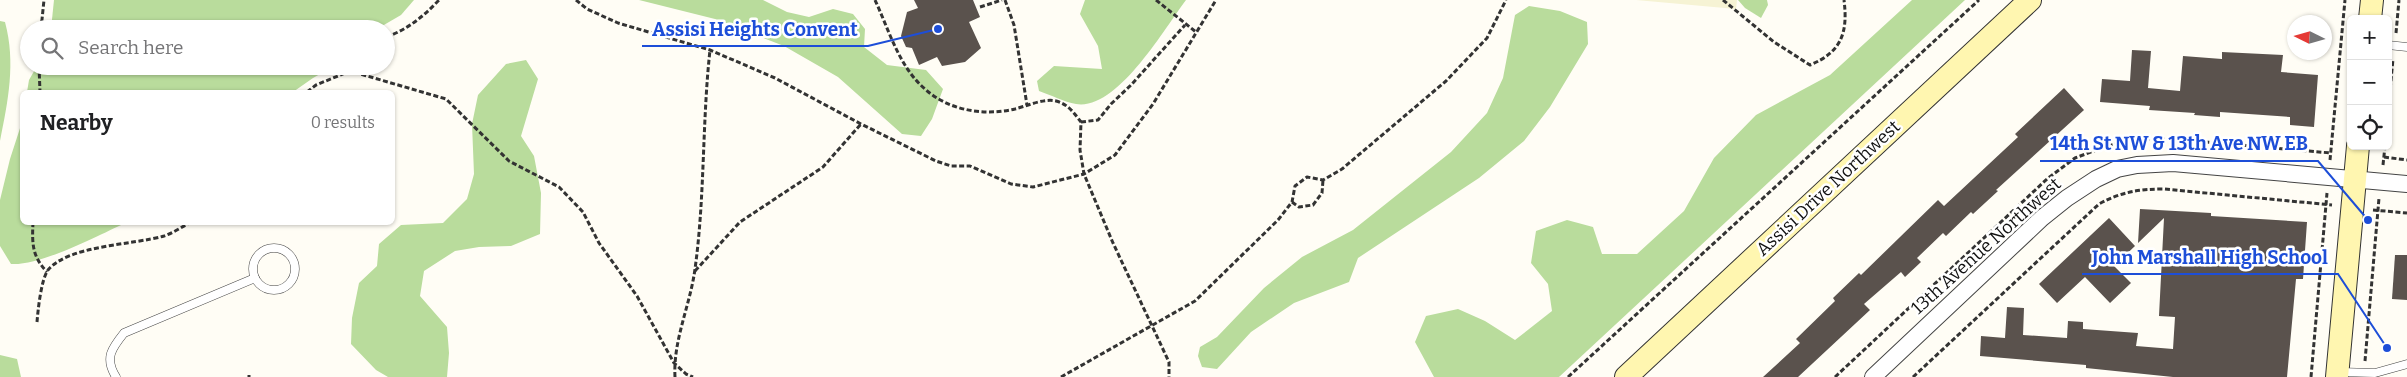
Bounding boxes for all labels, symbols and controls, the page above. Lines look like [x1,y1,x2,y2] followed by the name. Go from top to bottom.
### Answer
[642,12,868,46] callout: Assisi Heights Convent
[2287,15,2332,60] north arrow
[2347,15,2392,150] map controls
[2347,15,2392,60] button: +
[652,18,858,41] text: Assisi Heights Convent
[20,20,395,75] search box
[38,34,66,62] icon: search
[78,36,183,59] text: Search here
[2347,60,2392,105] button: −
[2347,105,2392,150] button: locate
[40,110,113,136] text: Nearby
[311,113,375,132] text: 0 results
[1751,115,1905,260] street label: Assisi Drive Northwest
[2040,127,2318,161] callout: 14th St NW & 13th Ave NW EB
[2050,132,2308,155] text: 14th St NW & 13th Ave NW EB
[1907,173,2066,319] street label: 13th Avenue Northwest
[2082,240,2338,274] callout: John Marshall High School
[2091,246,2328,269] text: John Marshall High School

